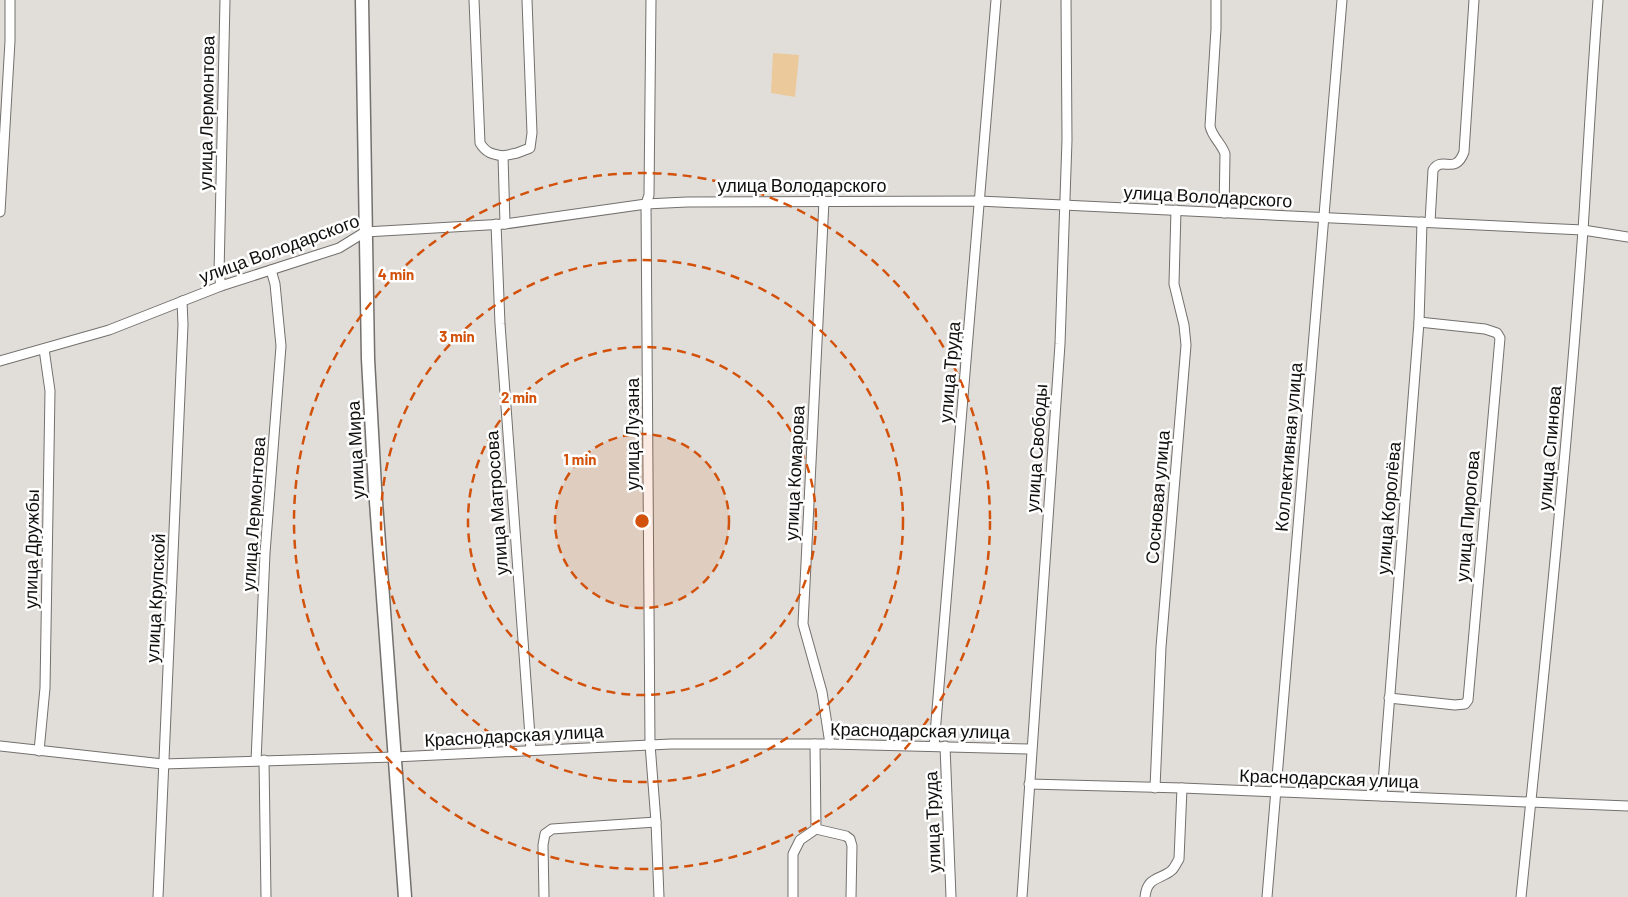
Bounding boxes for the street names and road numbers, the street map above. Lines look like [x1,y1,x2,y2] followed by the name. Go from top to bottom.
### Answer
[194,35,218,191] street label: улица Лермонтова
[718,174,886,196] street label: улица Володарского
[1123,181,1293,211] street label: улица Володарского
[196,209,362,287] street label: улица Володарского
[934,319,964,424] street label: улица Труда
[1270,360,1306,533] street label: Коллективная улица
[621,377,643,490] street label: улица Лузана
[1021,383,1051,513] street label: улица Свободы
[1533,384,1565,511] street label: улица Спинова
[341,399,369,500] street label: улица Мира
[779,404,809,541] street label: улица Комарова
[1140,428,1174,565] street label: Сосновая улица
[480,429,512,576] street label: улица Матросова
[237,435,269,592] street label: улица Лермонтова
[1371,440,1405,575] street label: улица Королёва
[1450,448,1484,583] street label: улица Пирогова
[19,489,43,609] street label: улица Дружбы
[141,533,169,663] street label: улица Крупской
[830,717,1011,743] street label: Краснодарская улица
[424,719,605,751] street label: Краснодарская улица
[1239,764,1420,792] street label: Краснодарская улица
[919,770,945,873] street label: улица Труда

